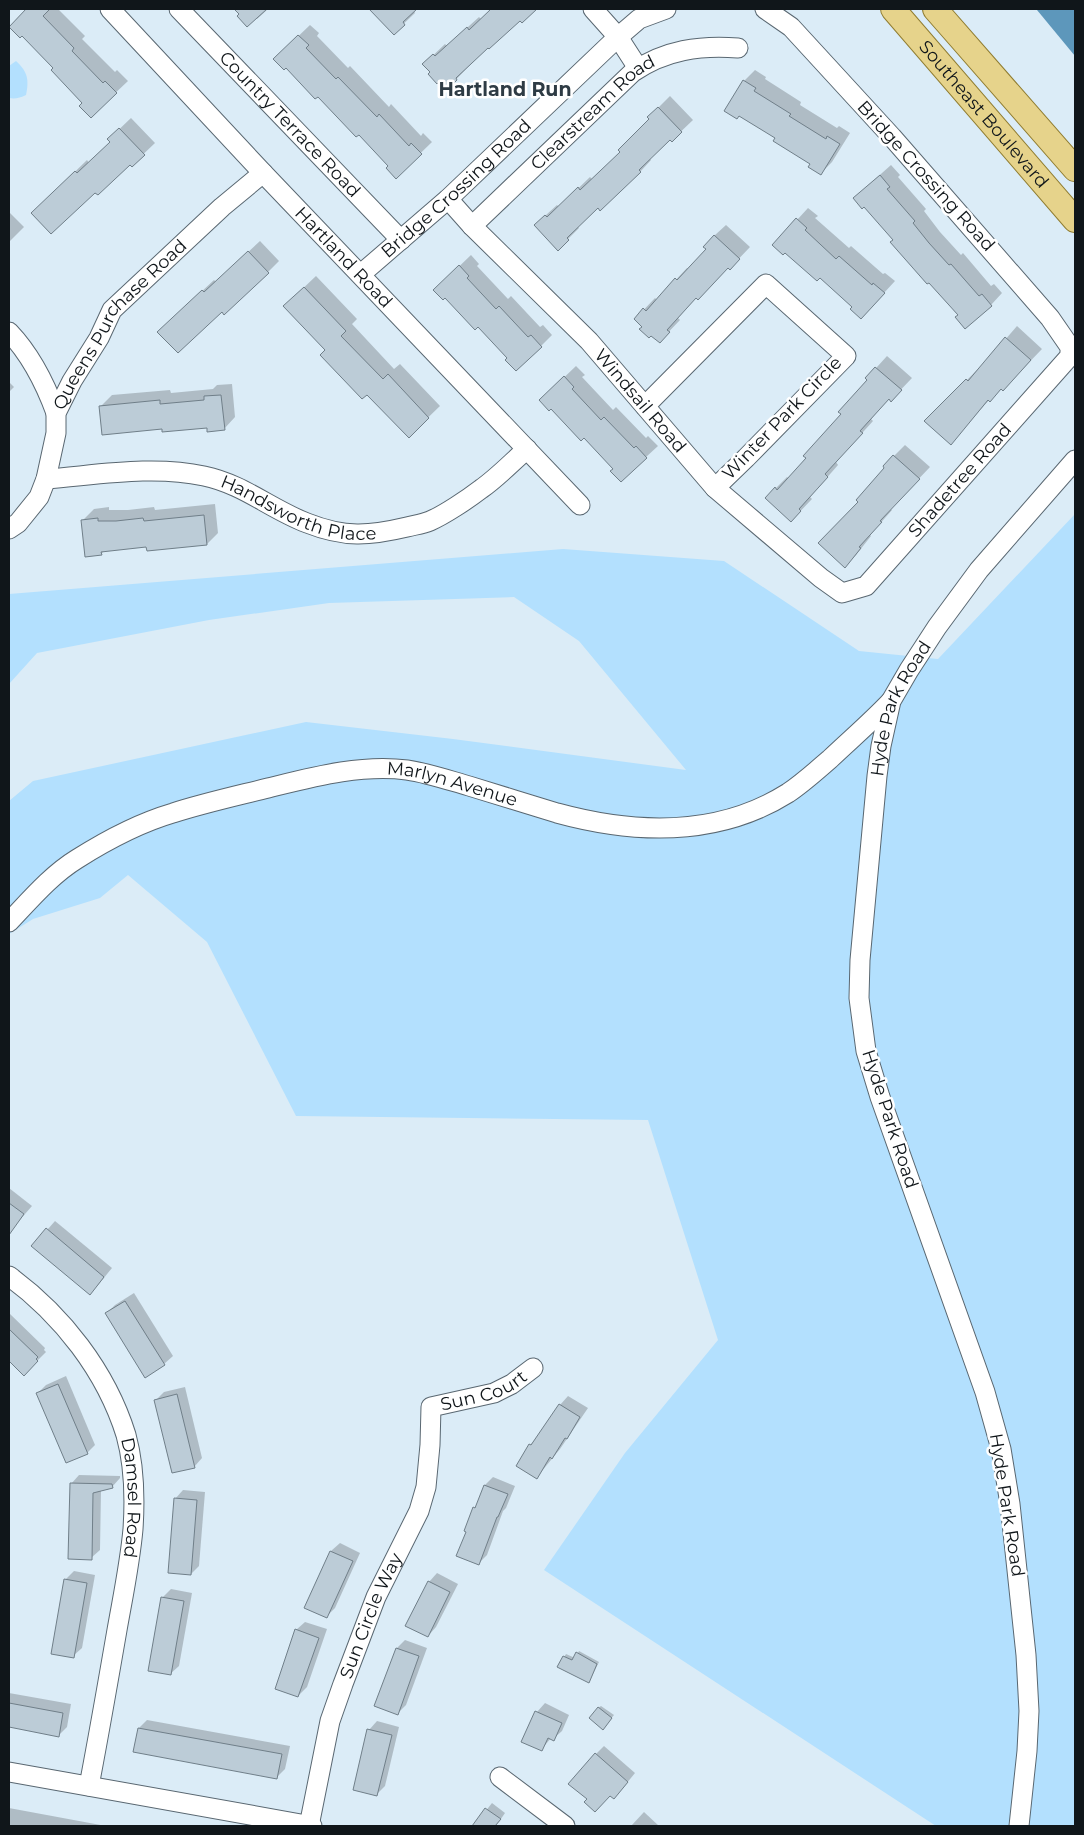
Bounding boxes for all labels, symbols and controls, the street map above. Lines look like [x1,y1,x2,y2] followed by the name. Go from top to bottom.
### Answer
[914,36,1053,193] street label: Southeast Boulevard
[215,47,365,202] street label: Country Terrace Road
[526,50,659,175] street label: Clearstream Road
[438,78,572,101] district label: Hartland Run
[852,96,1000,256] street label: Bridge Crossing Road
[377,115,536,263] street label: Bridge Crossing Road
[290,202,397,313] street label: Hartland Road
[48,235,191,414] street label: Queens Purchase Road
[590,344,691,457] street label: Windsail Road
[718,352,846,484] street label: Winter Park Circle
[904,419,1016,542] street label: Shadetree Road
[218,471,377,545] street label: Handsworth Place
[866,637,936,778] street label: Hyde Park Road
[386,757,520,811] street label: Marlyn Avenue
[857,1047,923,1191] street label: Hyde Park Road
[438,1366,531,1416] street label: Sun Court
[985,1432,1029,1578] street label: Hyde Park Road
[116,1435,145,1559] street label: Damsel Road
[335,1549,407,1682] street label: Sun Circle Way

